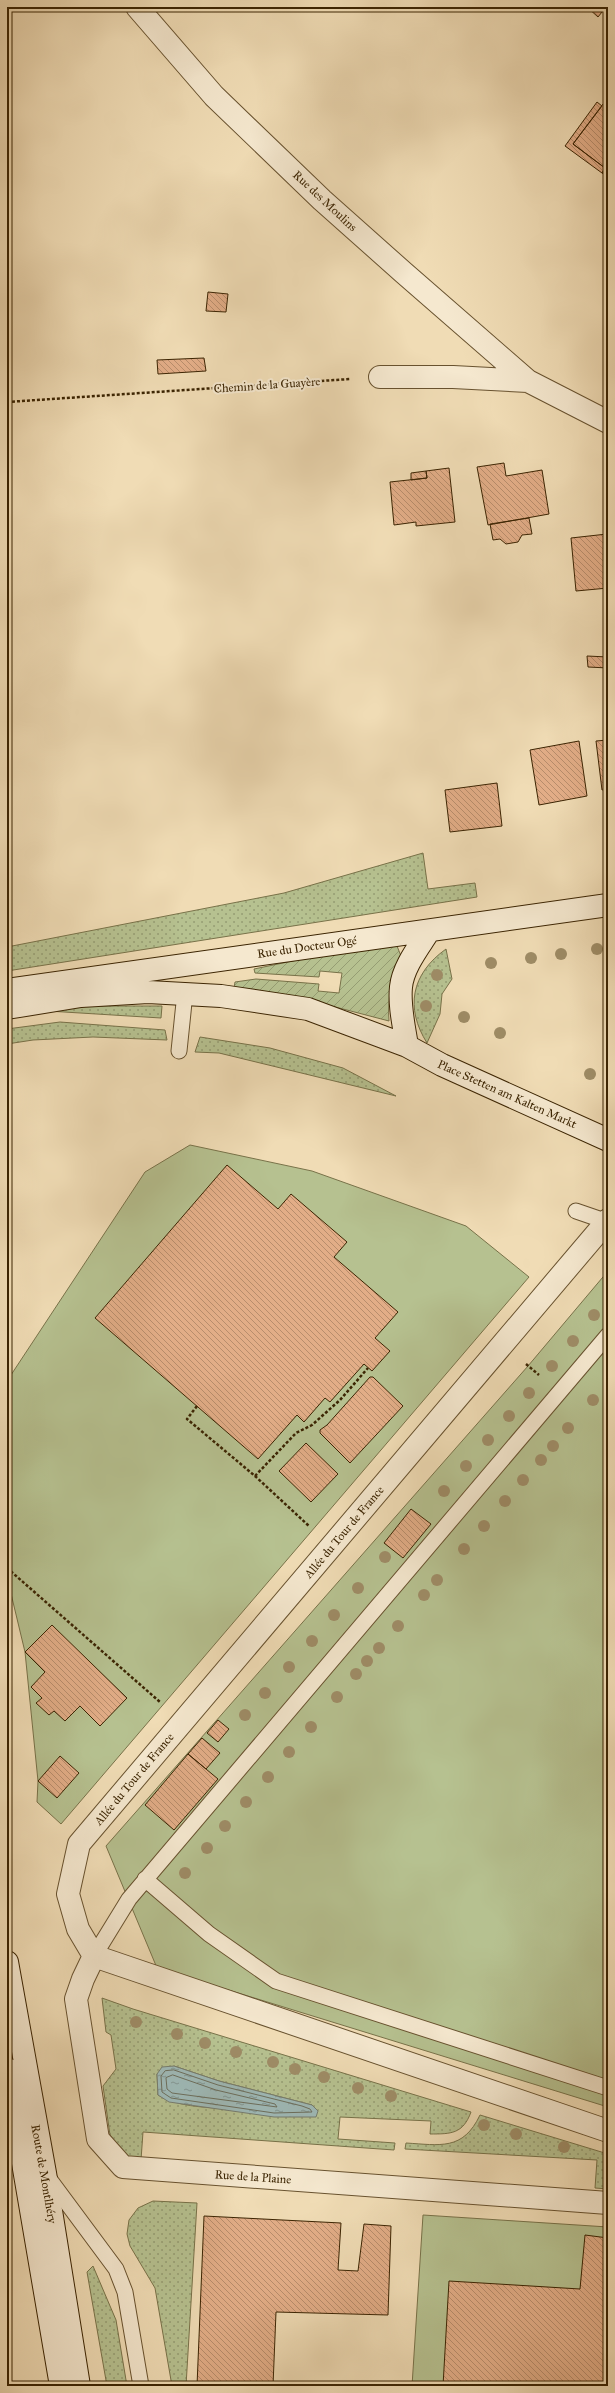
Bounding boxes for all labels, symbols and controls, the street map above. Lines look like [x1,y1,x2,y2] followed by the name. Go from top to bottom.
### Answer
[290,168,360,234] street label: Rue des Moulins
[213,374,321,396] street label: Chemin de la Guayère
[256,933,358,962] street label: Rue du Docteur Ogé
[435,1057,580,1131] street label: Place Stetten am Kalten Markt
[301,1483,387,1582] street label: Allée du Tour de France
[91,1730,177,1829] street label: Allée du Tour de France
[28,2123,60,2225] street label: Route de Montlhéry
[214,2167,292,2187] street label: Rue de la Plaine

